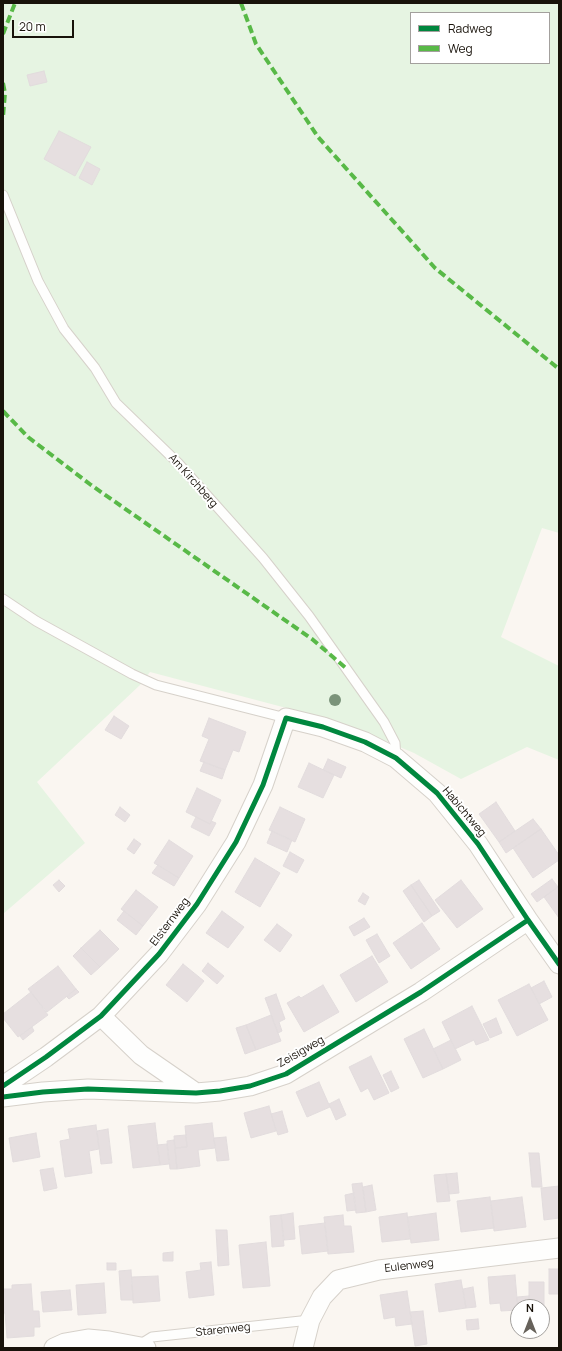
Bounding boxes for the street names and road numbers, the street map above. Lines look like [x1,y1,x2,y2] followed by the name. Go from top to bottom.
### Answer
[166,452,220,510] street label: Am Kirchberg
[439,784,489,840] street label: Habichtweg
[148,895,192,949] street label: Elsternweg
[275,1033,327,1071] street label: Zeisigweg
[384,1256,434,1276] street label: Eulenweg
[195,1321,251,1339] street label: Starenweg

